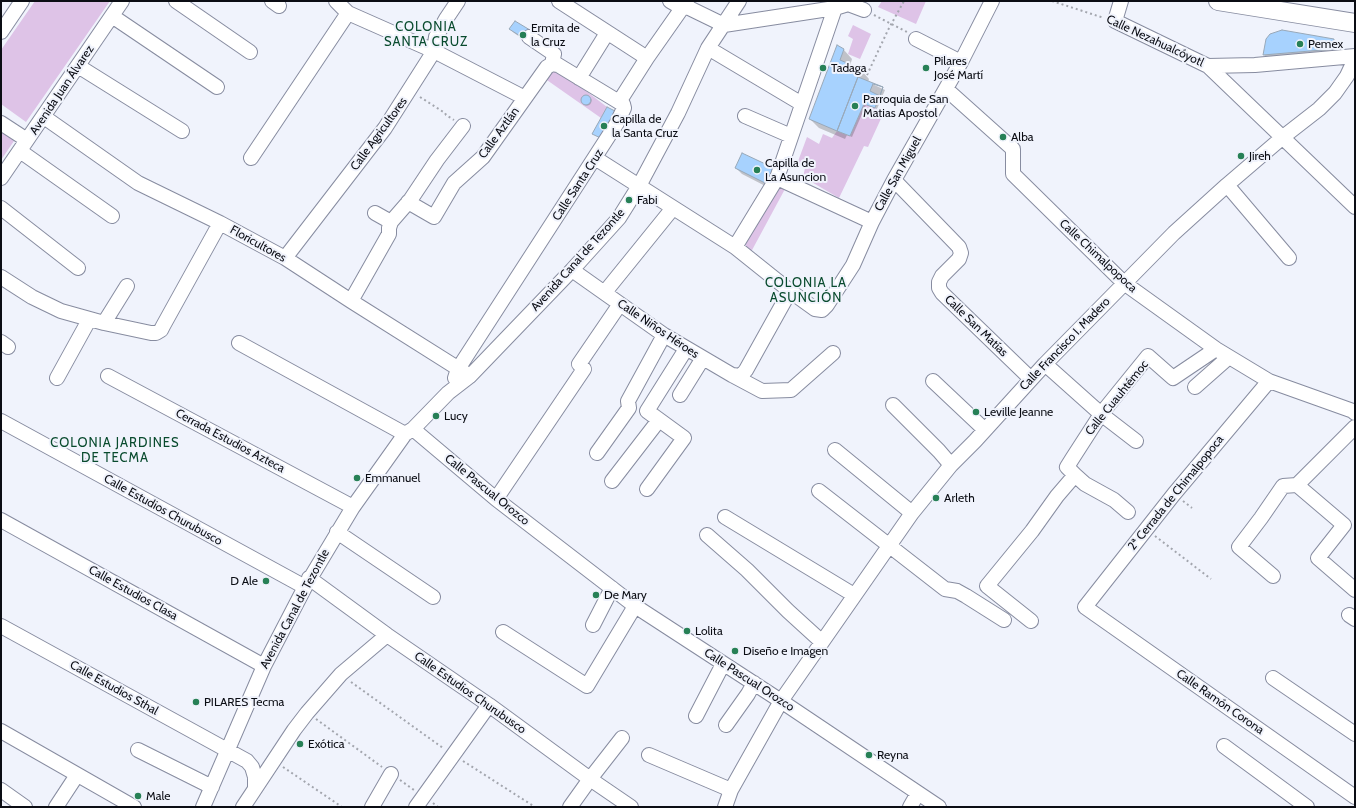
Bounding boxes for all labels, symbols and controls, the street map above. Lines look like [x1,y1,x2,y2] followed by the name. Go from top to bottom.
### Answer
[1104,12,1206,70] street label: Calle Nezahualcóyotl
[384,19,468,50] district label: COLONIA SANTA CRUZ
[531,21,580,49] place label: Ermita de la Cruz
[518,30,528,40] marker: Ermita de la Cruz
[1308,37,1343,51] place label: Pemex
[1295,39,1305,49] marker: Pemex
[27,43,97,137] street label: Avenida Juan Álvarez
[934,54,983,82] place label: Pilares José Martí
[831,61,867,75] place label: Tadaga
[818,63,828,73] marker: Tadaga
[921,63,931,73] marker: Pilares José Martí
[863,92,948,120] place label: Parroquia de San Matias Apostol
[348,95,410,173] street label: Calle Agricultores
[850,101,860,111] marker: Parroquia de San Matias Apostol
[476,105,522,161] street label: Calle Aztlán
[612,112,678,140] place label: Capilla de la Santa Cruz
[599,121,609,131] marker: Capilla de la Santa Cruz
[1011,130,1034,144] place label: Alba
[998,132,1008,142] marker: Alba
[872,134,924,214] street label: Calle San Miguel
[549,146,607,224] street label: Calle Santa Cruz
[1249,149,1271,163] place label: Jireh
[1236,151,1246,161] marker: Jireh
[765,156,826,184] place label: Capilla de La Asuncion
[752,165,762,175] marker: Capilla de La Asuncion
[637,193,658,207] place label: Fabi
[624,195,634,205] marker: Fabi
[528,206,628,314] street label: Avenida Canal de Tezontle
[1056,216,1140,296] street label: Calle Chimalpopoca
[227,223,289,265] street label: Floricultores
[765,275,847,306] district label: COLONIA LA ASUNCIÓN
[941,292,1011,360] street label: Calle San Matías
[1017,294,1113,394] street label: Calle Francisco I. Madero
[614,296,702,362] street label: Calle Niños Héroes
[1082,358,1152,438] street label: Calle Cuauhtémoc
[984,405,1053,419] place label: Leville Jeanne
[173,406,287,476] street label: Cerrada Estudios Azteca
[971,407,981,417] marker: Leville Jeanne
[444,409,468,423] place label: Lucy
[431,411,441,421] marker: Lucy
[1125,433,1227,553] street label: 2ª Cerrada de Chimalpopoca
[50,435,180,466] district label: COLONIA JARDINES DE TECMA
[442,451,532,529] street label: Calle Pascual Orozco
[101,471,225,549] street label: Calle Estudios Churubusco
[365,471,420,485] place label: Emmanuel
[352,473,362,483] marker: Emmanuel
[944,491,975,505] place label: Arleth
[931,493,941,503] marker: Arleth
[257,547,333,671] street label: Avenida Canal de Tezontle
[86,563,180,623] street label: Calle Estudios Clasa
[230,574,258,588] place label: D Ale
[261,576,271,586] marker: D Ale
[604,588,647,602] place label: De Mary
[591,590,601,600] marker: De Mary
[695,624,723,638] place label: Lolita
[682,626,692,636] marker: Lolita
[743,644,828,658] place label: Diseño e Imagen
[701,645,797,715] street label: Calle Pascual Orozco
[730,646,740,656] marker: Diseño e Imagen
[411,649,529,737] street label: Calle Estudios Churubusco
[67,658,161,718] street label: Calle Estudios Sthal
[1173,666,1267,738] street label: Calle Ramón Corona
[204,695,284,709] place label: PILARES Tecma
[191,697,201,707] marker: PILARES Tecma
[308,737,344,751] place label: Exótica
[295,739,305,749] marker: Exótica
[877,748,909,762] place label: Reyna
[864,750,874,760] marker: Reyna
[146,789,170,803] place label: Male
[133,791,143,801] marker: Male

